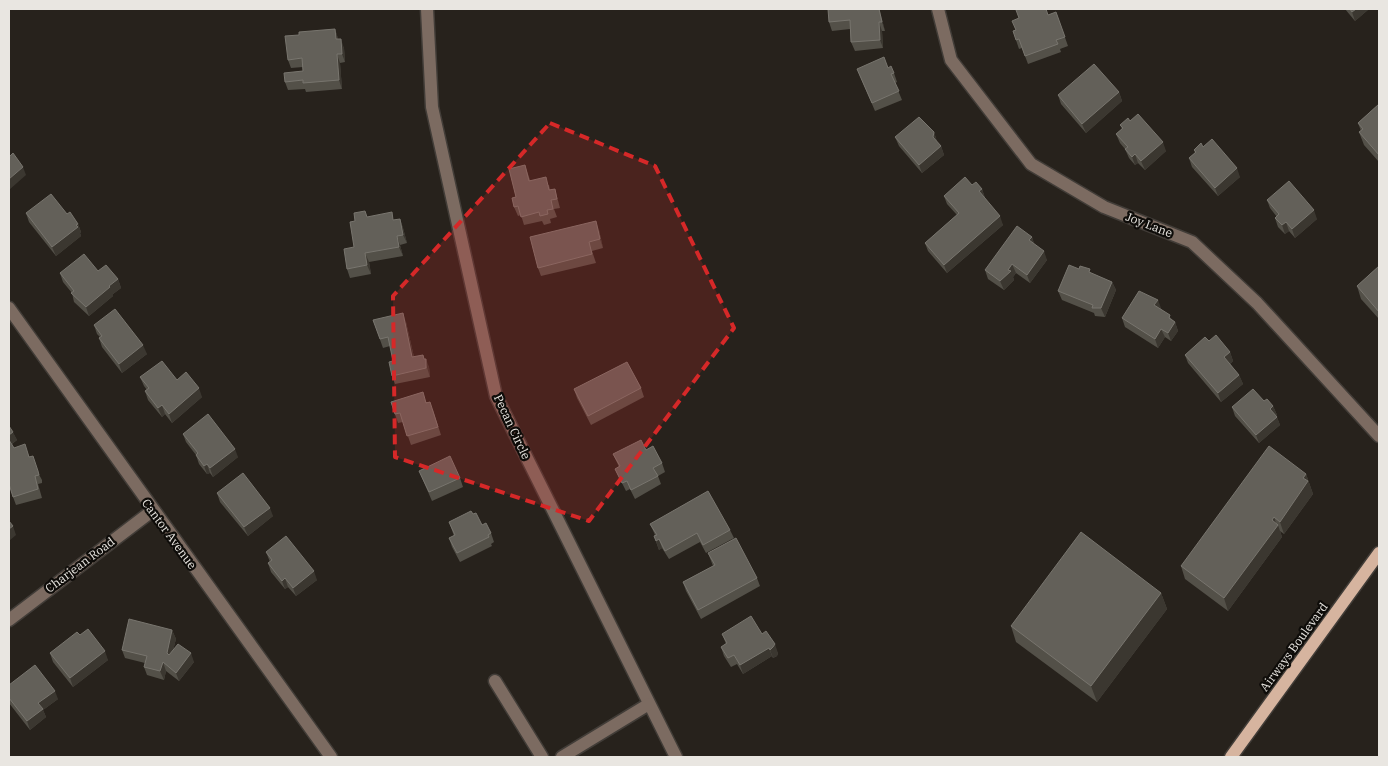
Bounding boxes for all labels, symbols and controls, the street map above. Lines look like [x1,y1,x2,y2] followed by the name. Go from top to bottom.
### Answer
[1124,209,1175,240] street label: Joy Lane
[491,392,534,462] street label: Pecan Circle
[139,496,200,572] street label: Cantor Avenue
[42,534,117,596] street label: Charjean Road
[1256,599,1331,694] street label: Airways Boulevard

